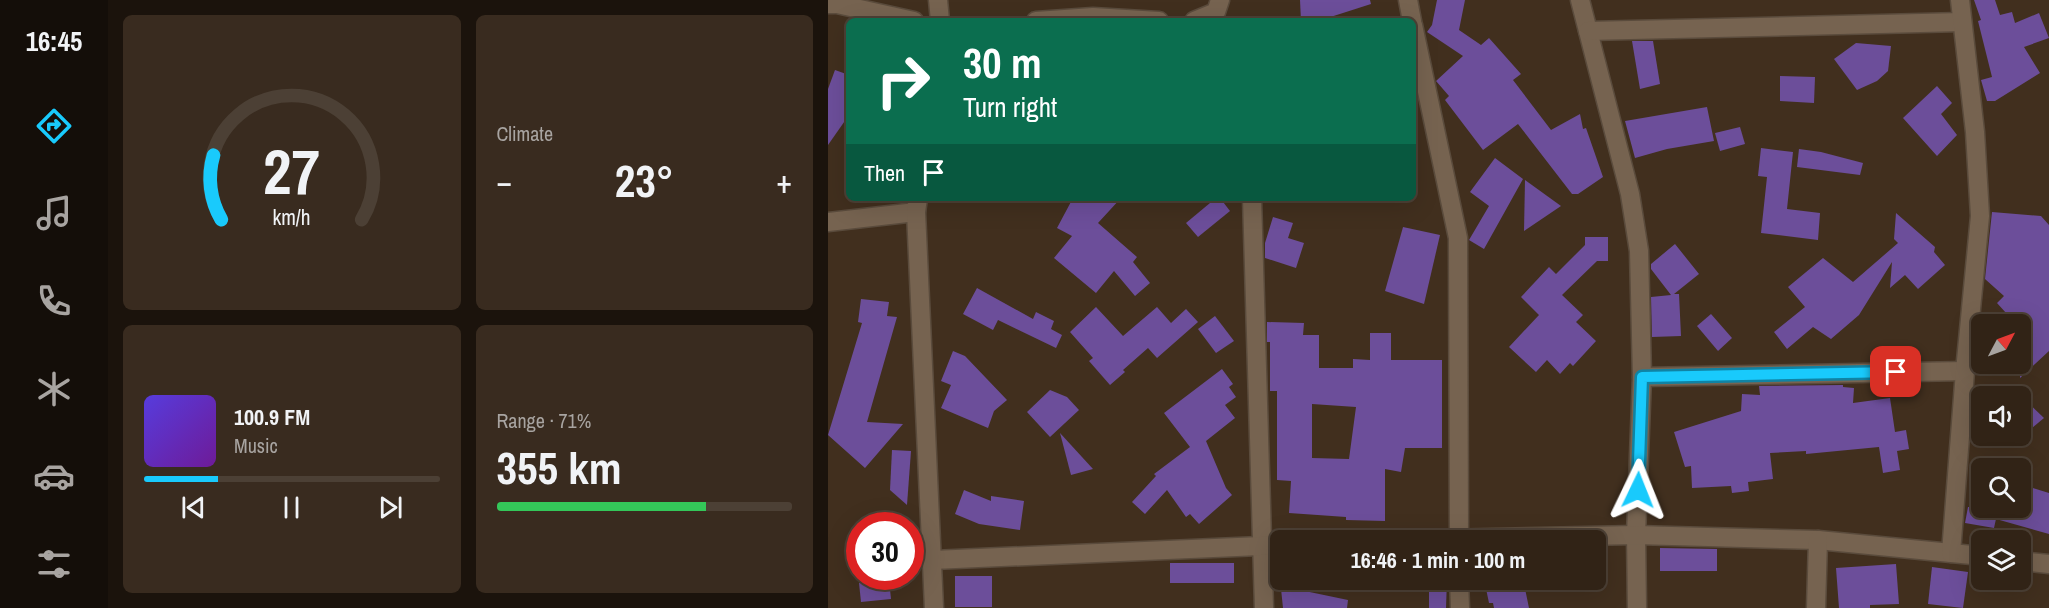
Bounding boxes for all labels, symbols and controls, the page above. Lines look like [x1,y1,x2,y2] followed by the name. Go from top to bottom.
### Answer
[26,23,82,59] text: 16:45
[963,35,1042,91] text: 30 m
[864,42,942,120] icon: right
[963,89,1057,125] text: Turn right
[33,105,75,147] icon: directions
[497,120,553,147] text: Climate
[263,129,320,213] text: 27
[615,150,674,211] text: 23°
[917,156,950,189] icon: arrive
[864,158,905,188] text: Then
[497,159,512,203] text: −
[776,159,792,203] text: +
[33,192,75,234] icon: music
[273,203,311,232] text: km/h
[33,280,75,322] icon: phone
[1971,314,2031,374] north arrow
[1971,314,2031,590] map controls
[1870,346,1921,397] pin
[1879,355,1912,388] icon: arrive
[33,368,75,410] icon: climate
[1971,386,2031,446] button: sound
[234,402,310,432] text: 100.9 FM
[497,407,591,434] text: Range · 71%
[234,432,278,459] text: Music
[497,437,622,498] text: 355 km
[33,455,75,497] icon: car
[1606,458,1670,522] position arrow
[1971,458,2031,518] button: search
[177,491,210,524] icon: previous
[275,491,308,524] icon: pause
[374,491,407,524] icon: next
[846,512,924,590] speed limit sign: 30
[1971,530,2031,590] button: layers
[33,543,75,585] icon: filters
[1351,545,1525,575] text: 16:46 · 1 min · 100 m

